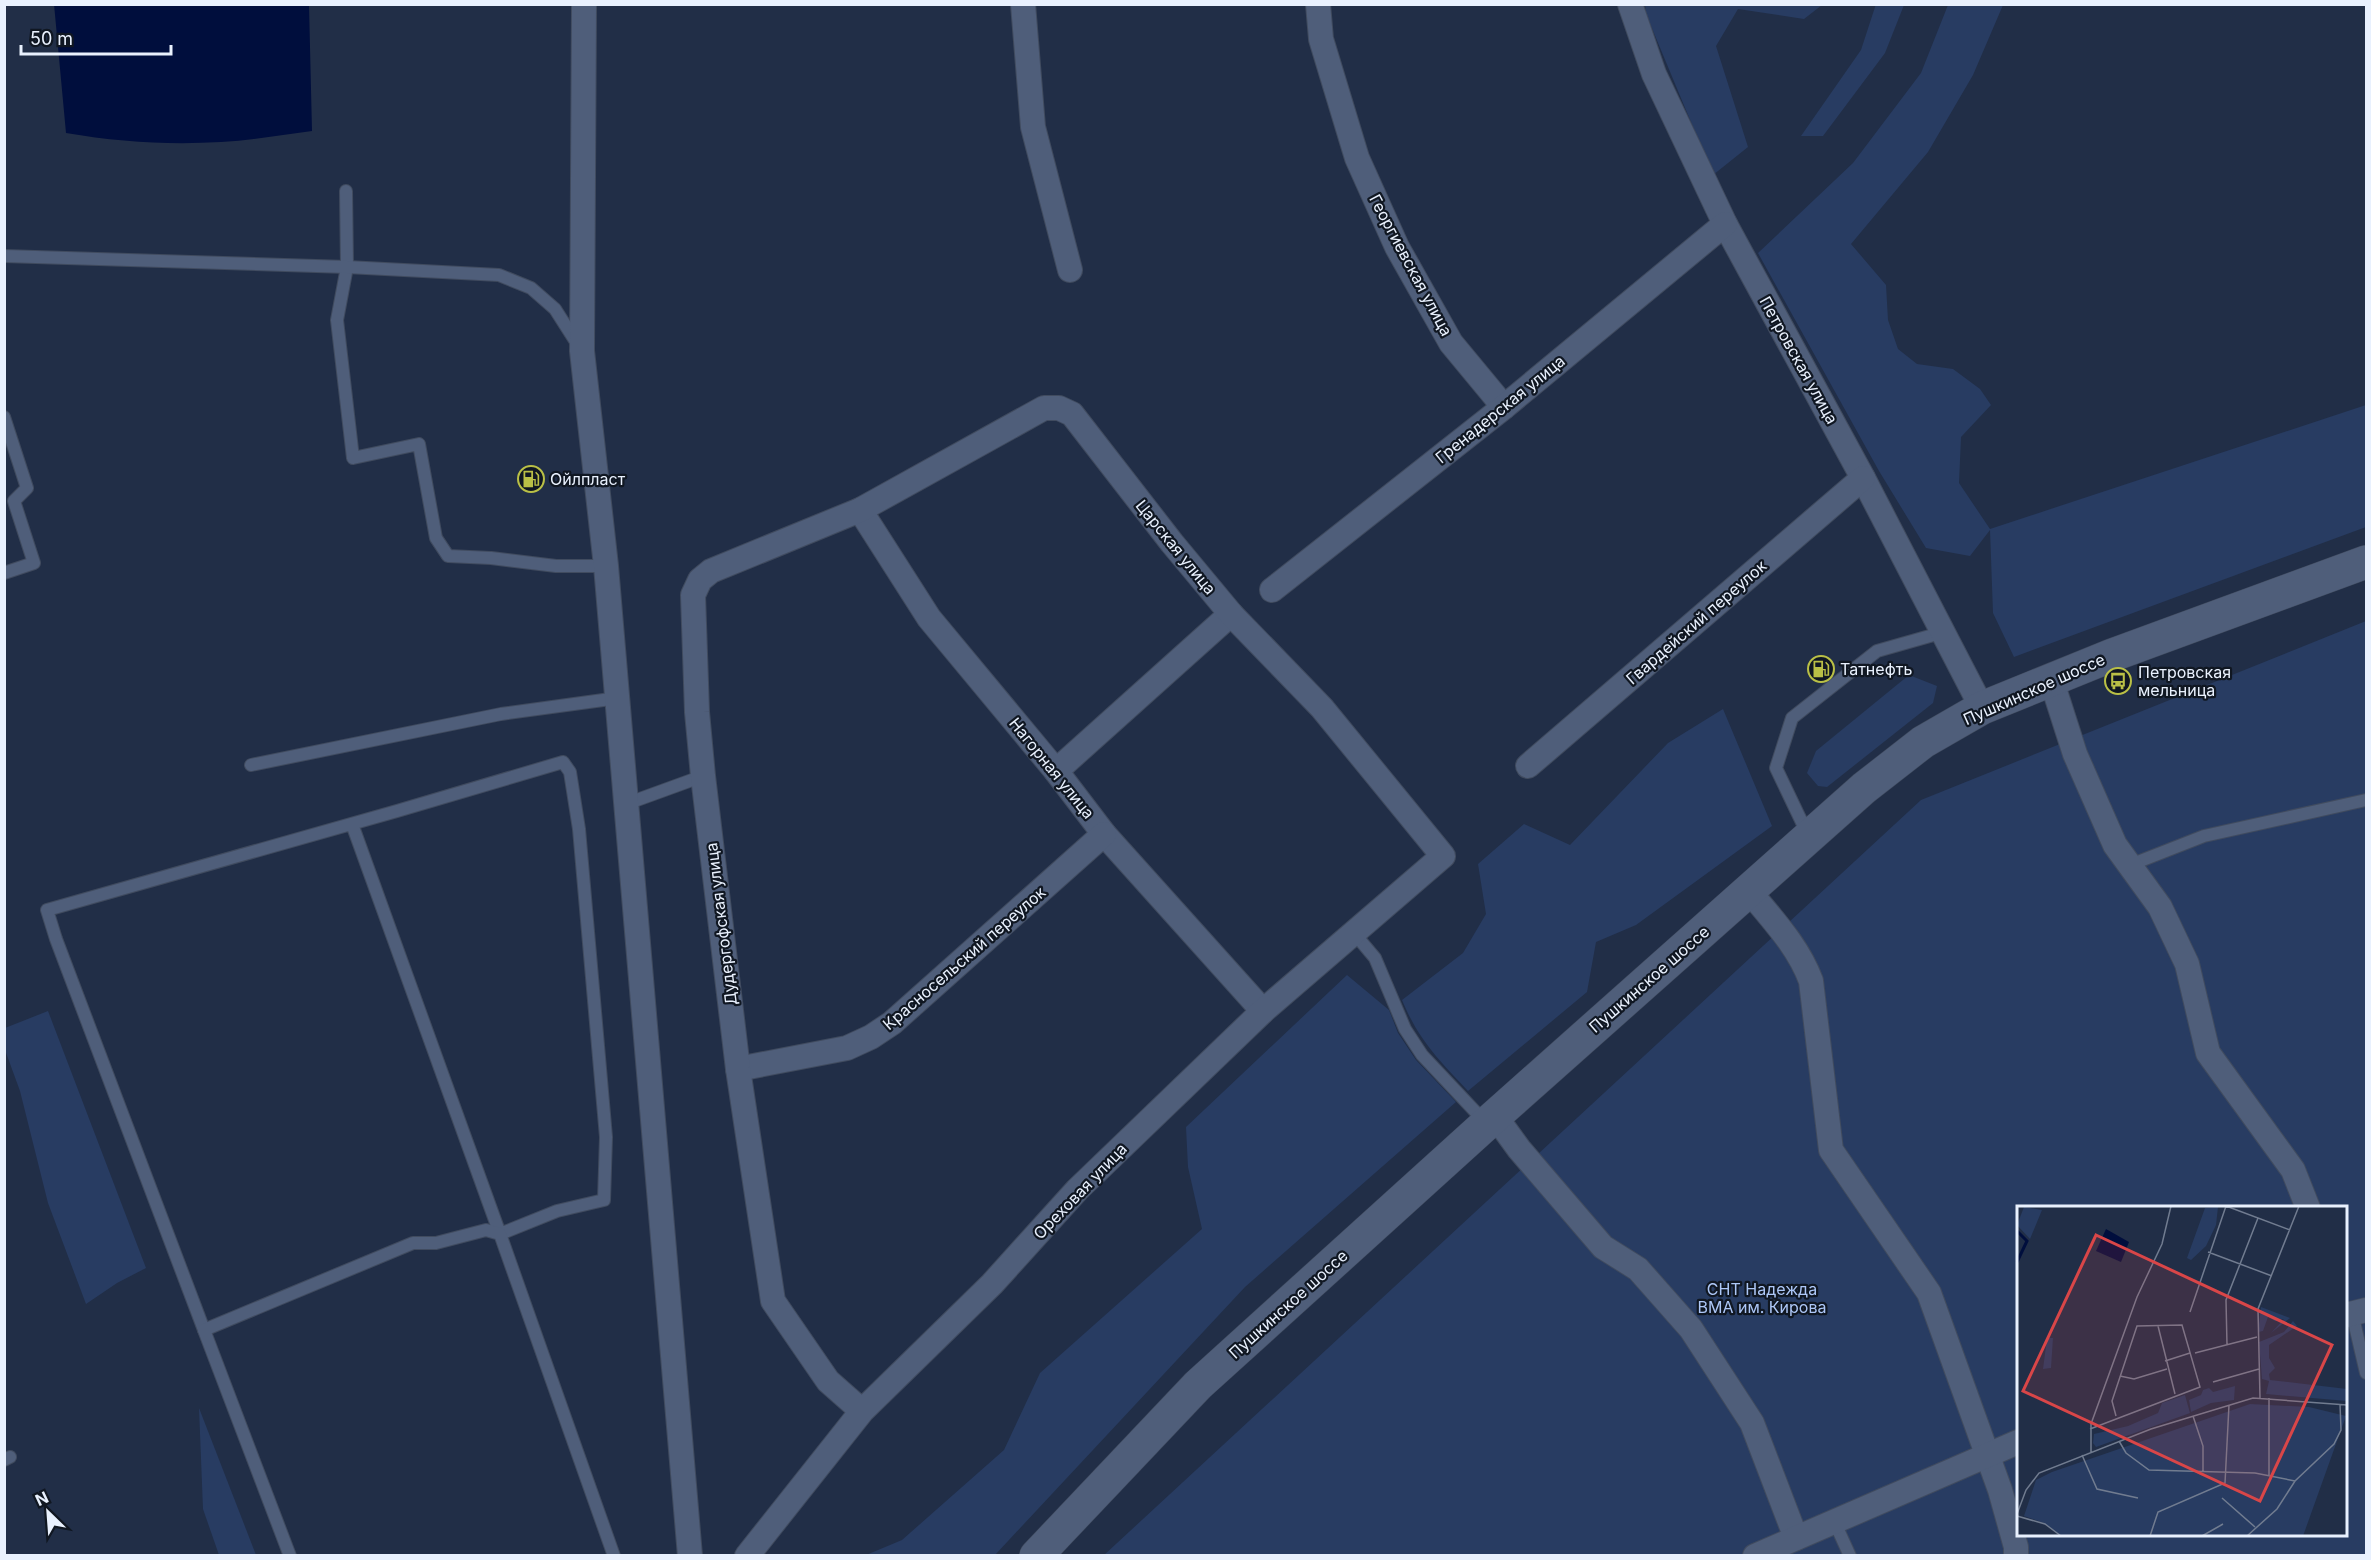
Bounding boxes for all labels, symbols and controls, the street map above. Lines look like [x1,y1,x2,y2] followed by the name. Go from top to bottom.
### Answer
[21,18,171,56] scale bar
[30,28,73,49] text: 50 m
[1365,191,1457,339] street label: Георгиевская улица
[1756,293,1842,427] street label: Петровская улица
[1431,351,1569,467] street label: Гренадерская улица
[516,464,546,494] fuel station icon: Ойлпласт
[550,469,626,489] place label: Ойлпласт
[1132,496,1220,598] street label: Царская улица
[1622,555,1771,688] street label: Гвардейский переулок
[1960,649,2108,729] street label: Пушкинское шоссе
[1806,654,1836,684] fuel station icon: Татнефть
[1840,659,1912,679] place label: Татнефть
[2138,662,2231,700] place label: Петровская мельница
[2103,666,2133,696] bus stop icon: Петровская мельница
[1005,713,1099,823] street label: Нагорная улица
[701,842,741,1006] street label: Дудергофская улица
[879,882,1050,1034] street label: Красносельский переулок
[1585,921,1713,1037] street label: Пушкинское шоссе
[1029,1139,1131,1243] street label: Ореховая улица
[2017,1206,2347,1536] inset map
[1224,1245,1352,1363] street label: Пушкинское шоссе
[1698,1279,1826,1317] park label: СНТ Надежда ВМА им. Кирова
[18,1482,78,1542] north arrow
[32,1487,51,1510] text: N

